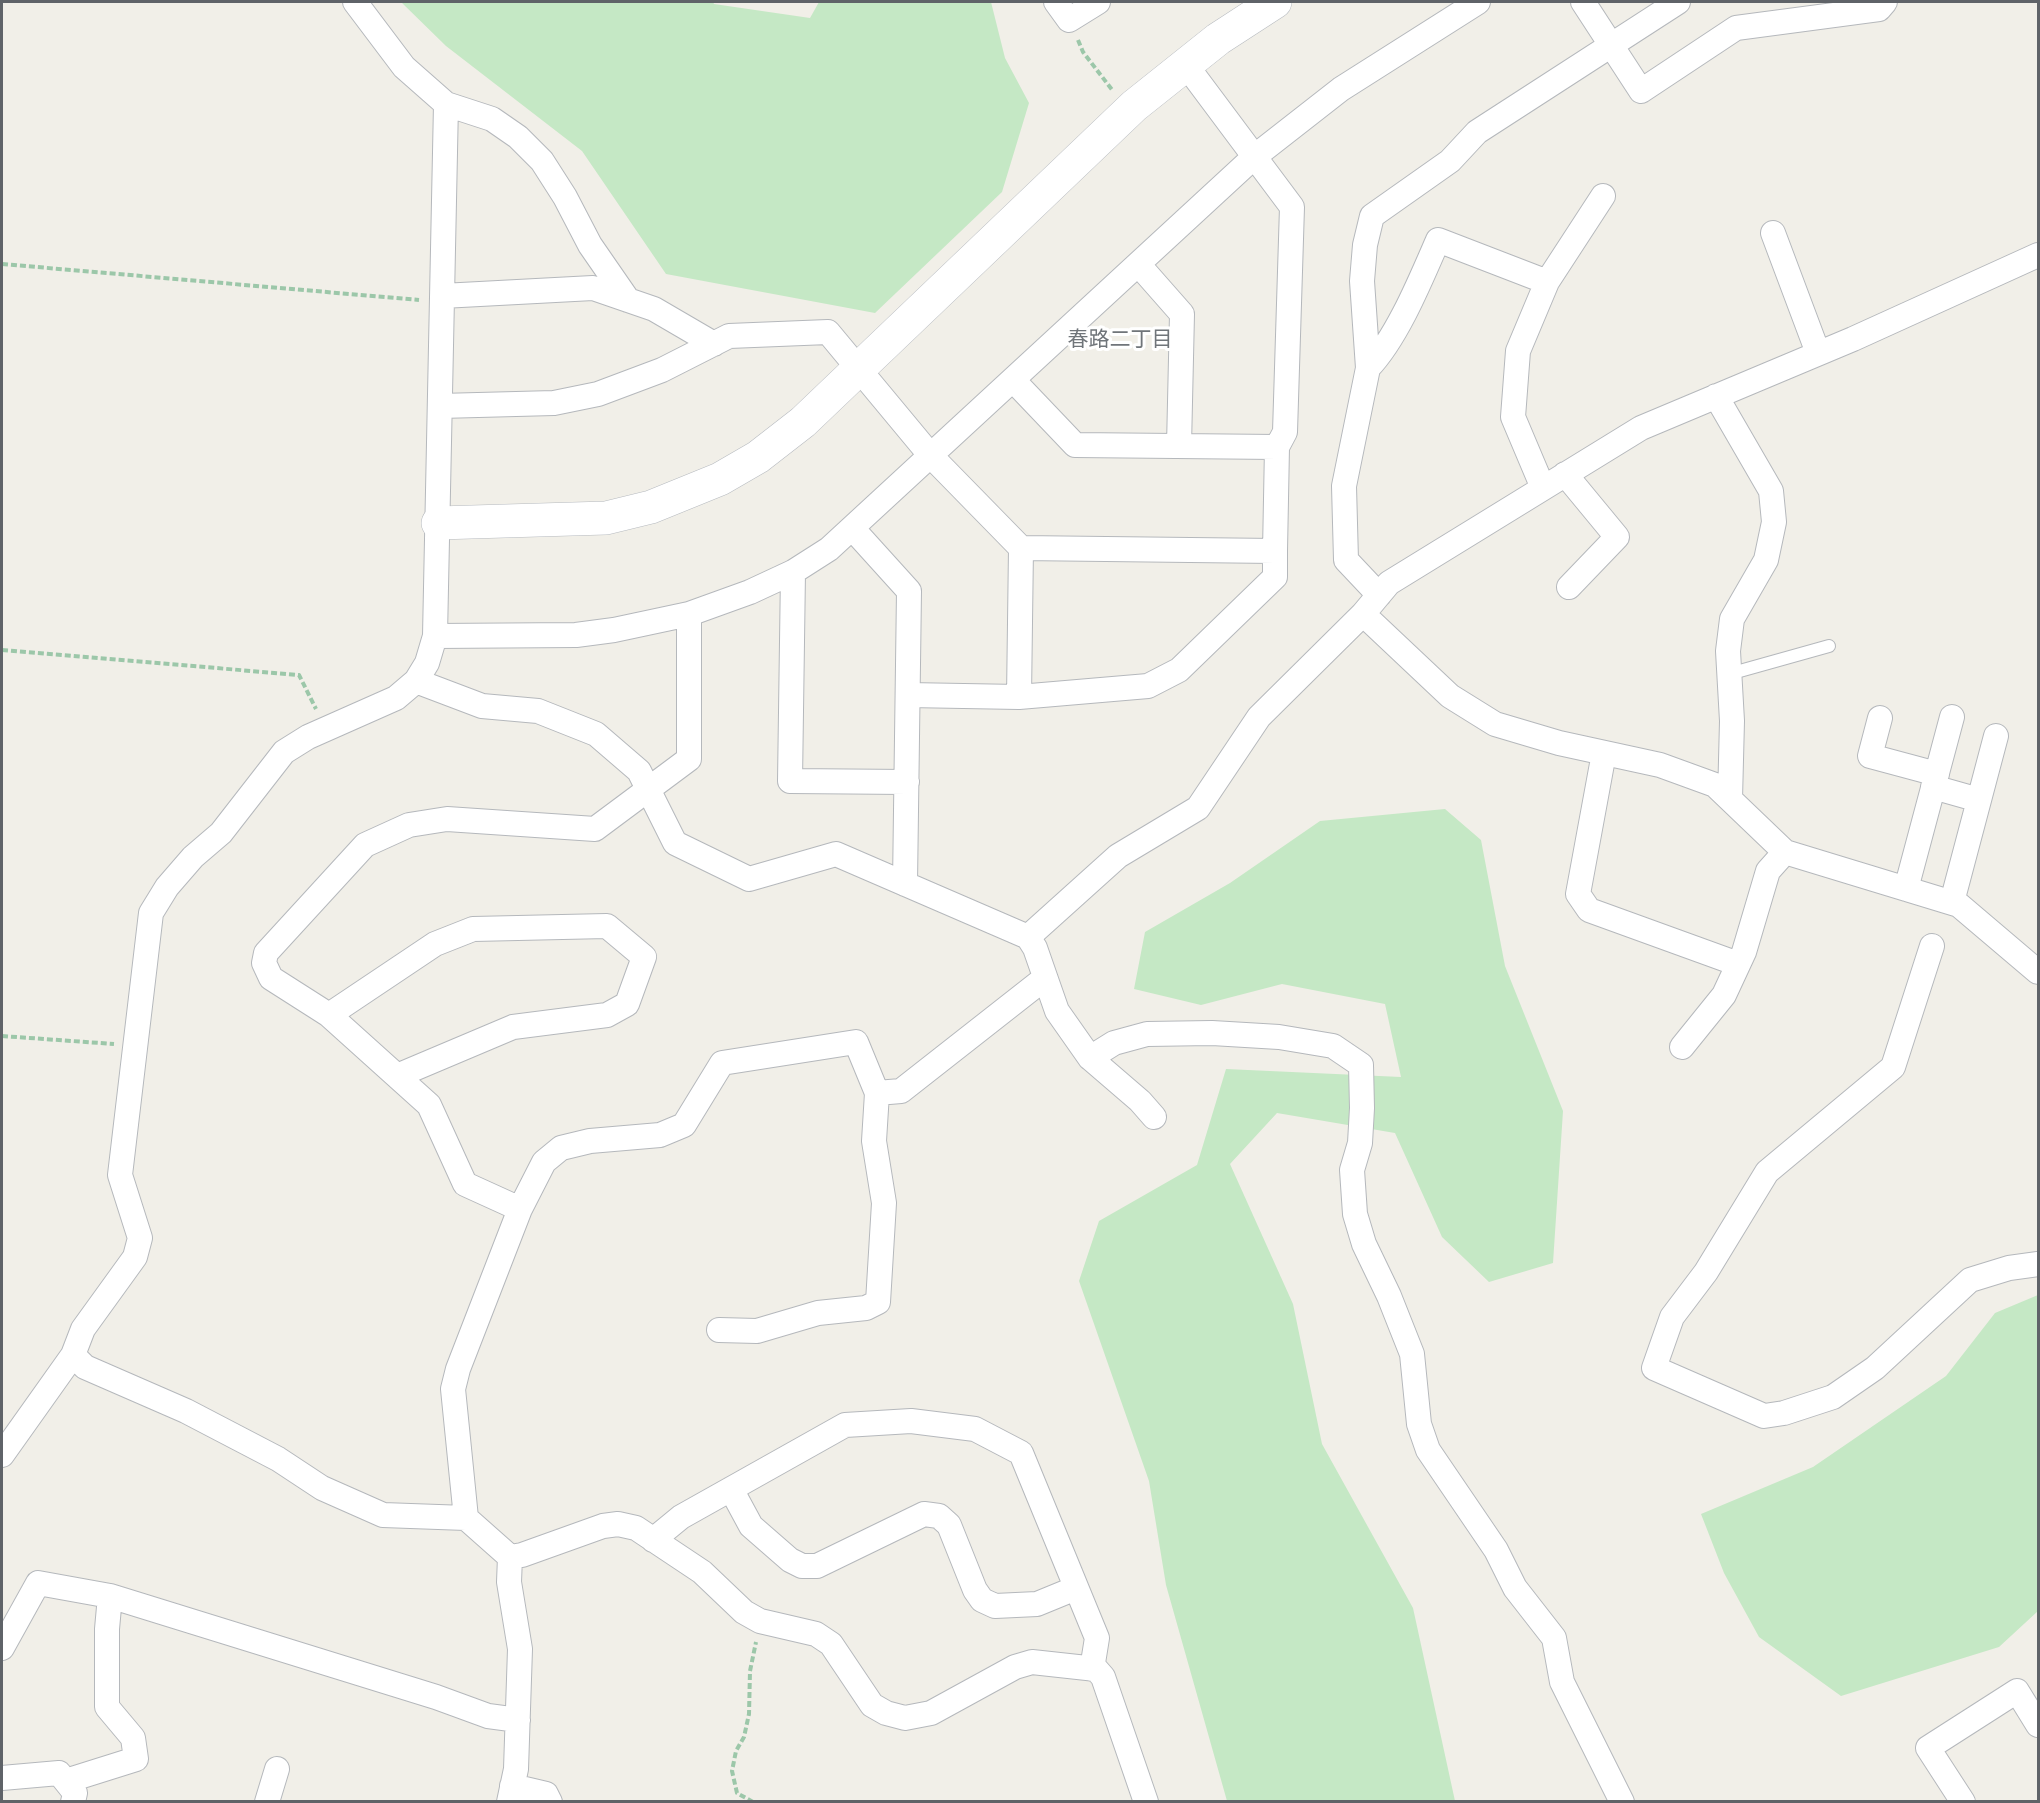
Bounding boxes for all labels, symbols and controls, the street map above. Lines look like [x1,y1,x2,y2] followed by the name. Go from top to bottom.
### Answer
[1068,327,1172,353] district label: 春路二丁目

